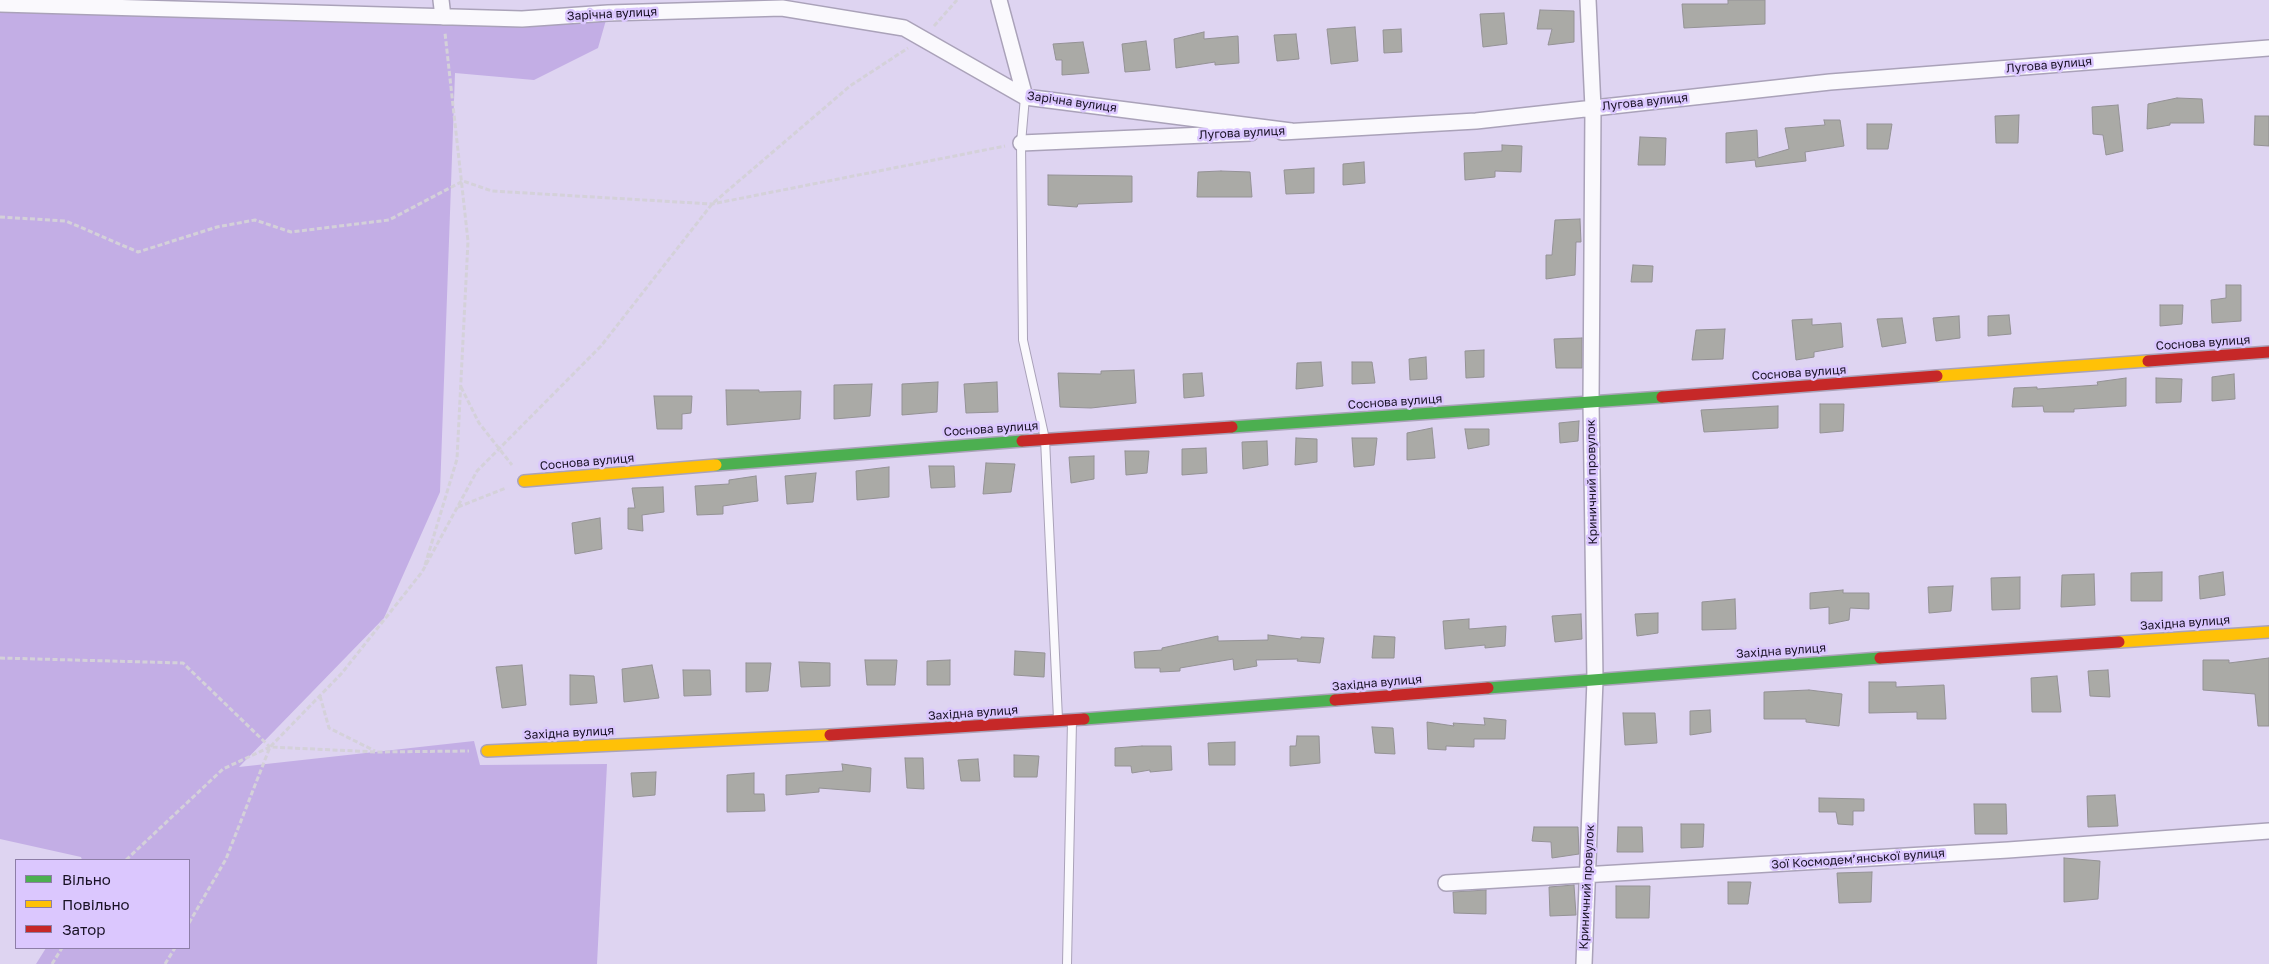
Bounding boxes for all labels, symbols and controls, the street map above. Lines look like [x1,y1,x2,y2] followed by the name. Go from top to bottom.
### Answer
[566,4,658,24] street label: Зарічна вулиця
[2005,54,2093,76] street label: Лугова вулиця
[1026,89,1118,115] street label: Зарічна вулиця
[1601,90,1689,114] street label: Лугова вулиця
[1199,124,1285,142] street label: Лугова вулиця
[2155,333,2251,353] street label: Соснова вулиця
[1751,363,1847,383] street label: Соснова вулиця
[1347,392,1443,412] street label: Соснова вулиця
[943,419,1039,439] street label: Соснова вулиця
[1584,419,1600,545] street label: Криничний провулок
[539,451,635,473] street label: Соснова вулиця
[2139,613,2231,633] street label: Західна вулиця
[1735,641,1827,661] street label: Західна вулиця
[1331,672,1423,694] street label: Західна вулиця
[927,703,1019,723] street label: Західна вулиця
[523,723,615,743] street label: Західна вулиця
[1577,824,1597,950] street label: Криничний провулок
[1771,846,1945,872] street label: Зої Космодем’янської вулиця
[15,859,190,949] legend
[62,870,111,888] text: Вільно
[62,895,130,913] text: Повільно
[62,920,105,938] text: Затор

